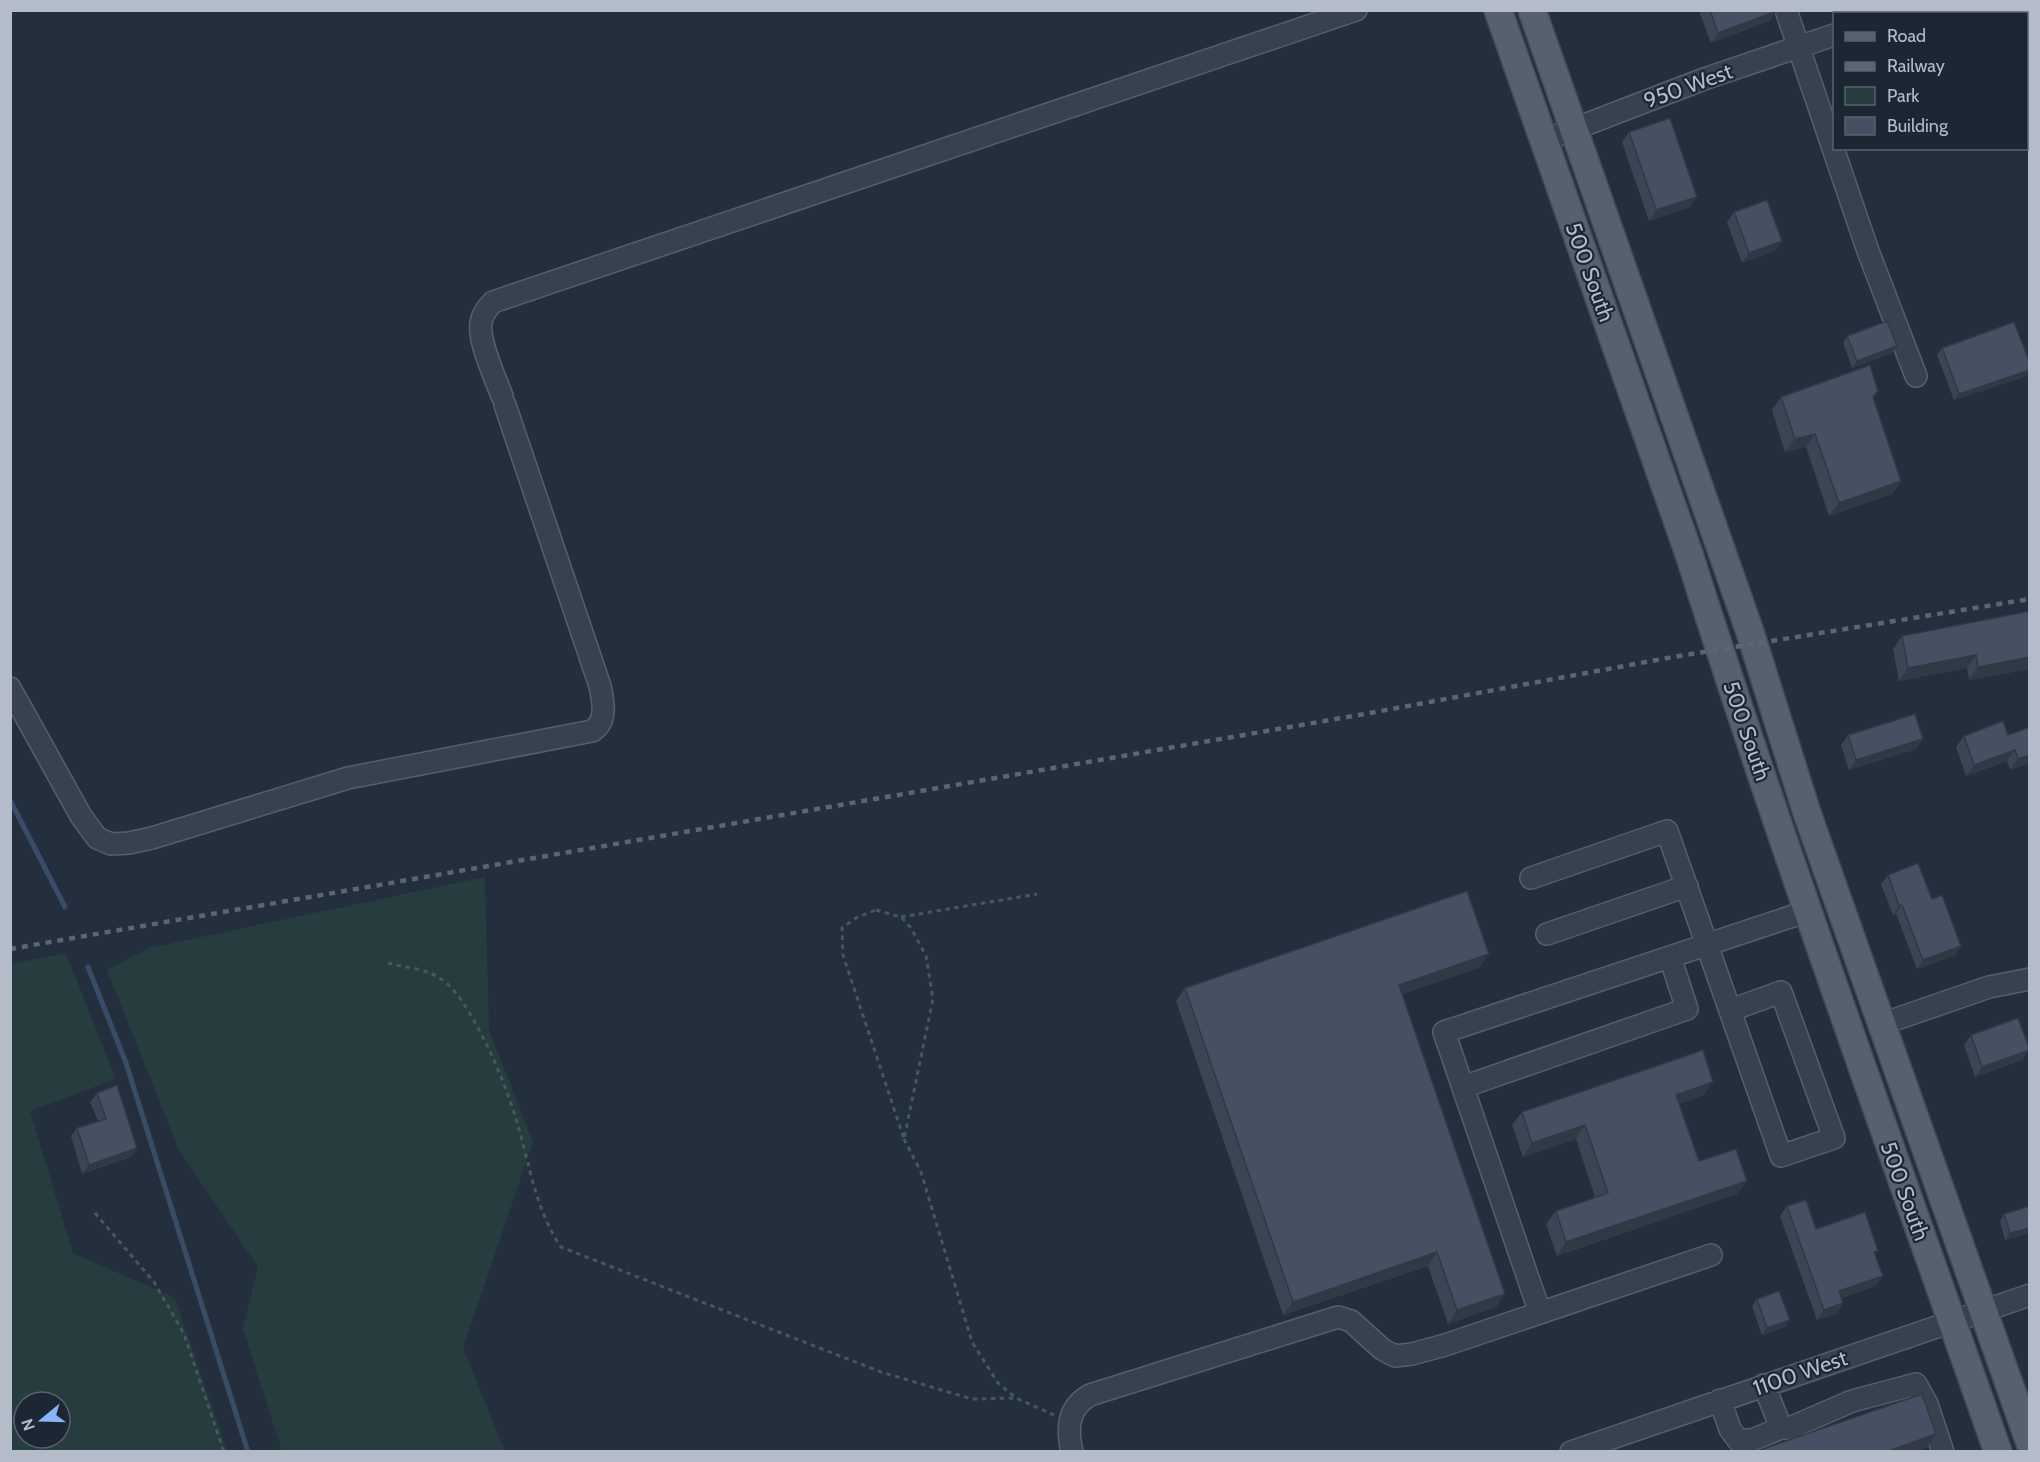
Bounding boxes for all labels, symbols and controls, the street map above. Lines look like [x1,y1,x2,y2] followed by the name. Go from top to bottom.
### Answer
[1833,12,2028,150] legend
[1887,25,1926,47] text: Road
[1887,55,1945,77] text: Railway
[1640,57,1737,114] street label: 950 West
[1887,85,1920,107] text: Park
[1887,115,1949,137] text: Building
[1560,219,1620,325] street label: 500 South
[1717,678,1777,784] street label: 500 South
[1875,1138,1935,1244] street label: 500 South
[1749,1344,1851,1402] street label: 1100 West
[12,1390,72,1450] north arrow
[17,1416,39,1433] text: N

